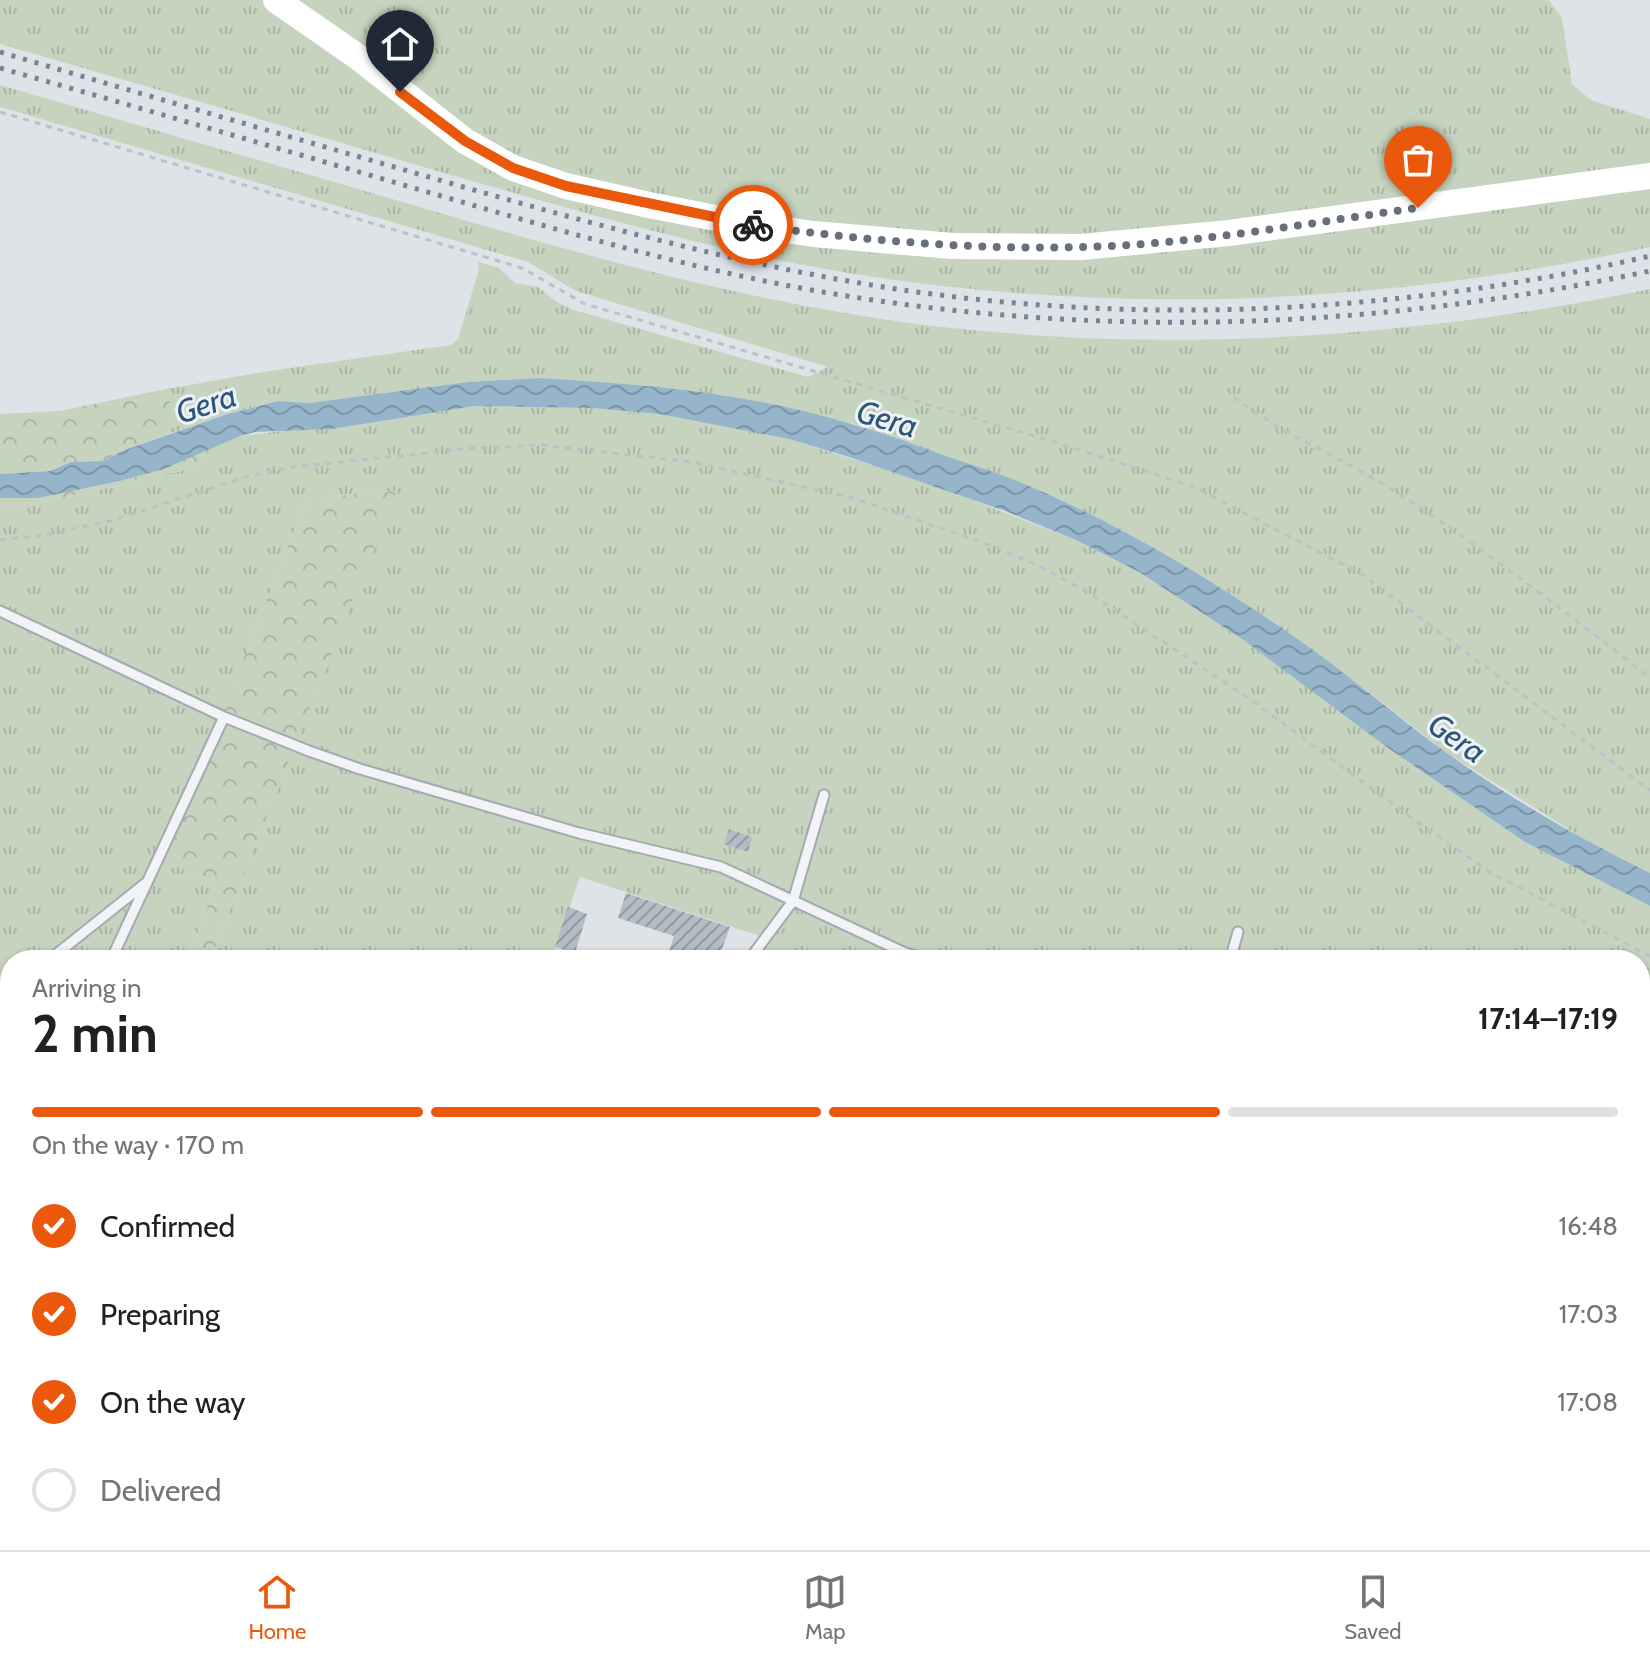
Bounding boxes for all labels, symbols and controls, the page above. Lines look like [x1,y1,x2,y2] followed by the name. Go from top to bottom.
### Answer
[366,10,434,92] pin
[378,22,422,66] icon: home
[1384,126,1452,208] pin
[1396,138,1440,182] icon: bag
[713,185,793,265] courier
[731,203,775,247] icon: bike
[171,375,241,432] water label: Gera
[852,391,922,446] water label: Gera
[1421,704,1494,771] water label: Gera
[32,972,142,1004] text: Arriving in
[1478,1000,1618,1037] text: 17:14–17:19
[32,1002,158,1065] text: 2 min
[32,1129,244,1161] text: On the way · 170 m
[32,1204,76,1248] icon: check
[100,1208,235,1245] text: Confirmed
[1559,1210,1618,1242] text: 16:48
[32,1292,76,1336] icon: check
[100,1296,220,1333] text: Preparing
[1559,1298,1618,1330] text: 17:03
[32,1380,76,1424] icon: check
[100,1384,245,1421] text: On the way
[1557,1386,1618,1418] text: 17:08
[100,1472,221,1509] text: Delivered
[248,1570,306,1645] tab: Home
[803,1570,847,1645] tab: Map
[1344,1570,1401,1645] tab: Saved

